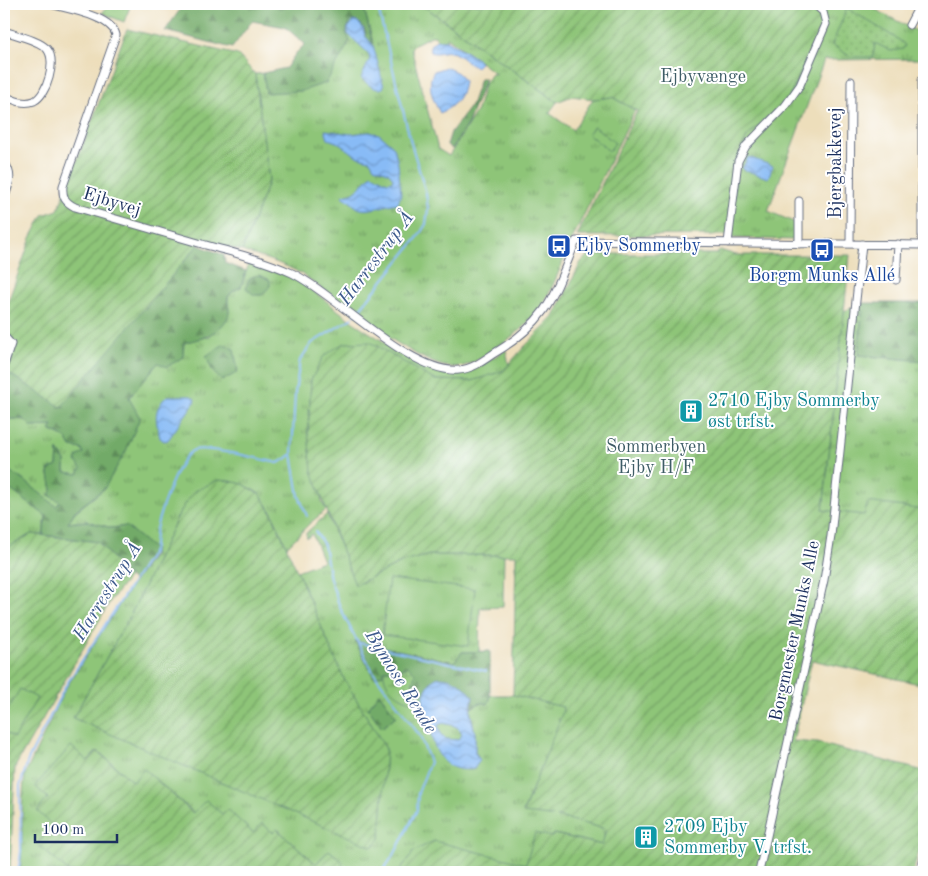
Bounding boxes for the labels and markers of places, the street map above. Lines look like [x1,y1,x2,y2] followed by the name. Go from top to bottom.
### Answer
[546,233,572,259] bus stop icon: Ejby Sommerby
[576,237,702,255] place label: Ejby Sommerby
[809,237,835,263] bus stop icon: Borgm Munks Allé
[749,267,895,285] place label: Borgm Munks Allé
[708,392,880,431] place label: 2710 Ejby Sommerby øst trfst.
[678,398,704,424] building icon: 2710 Ejby Sommerby øst trfst.
[664,818,812,857] place label: 2709 Ejby Sommerby V. trfst.
[633,824,659,850] building icon: 2709 Ejby Sommerby V. trfst.

